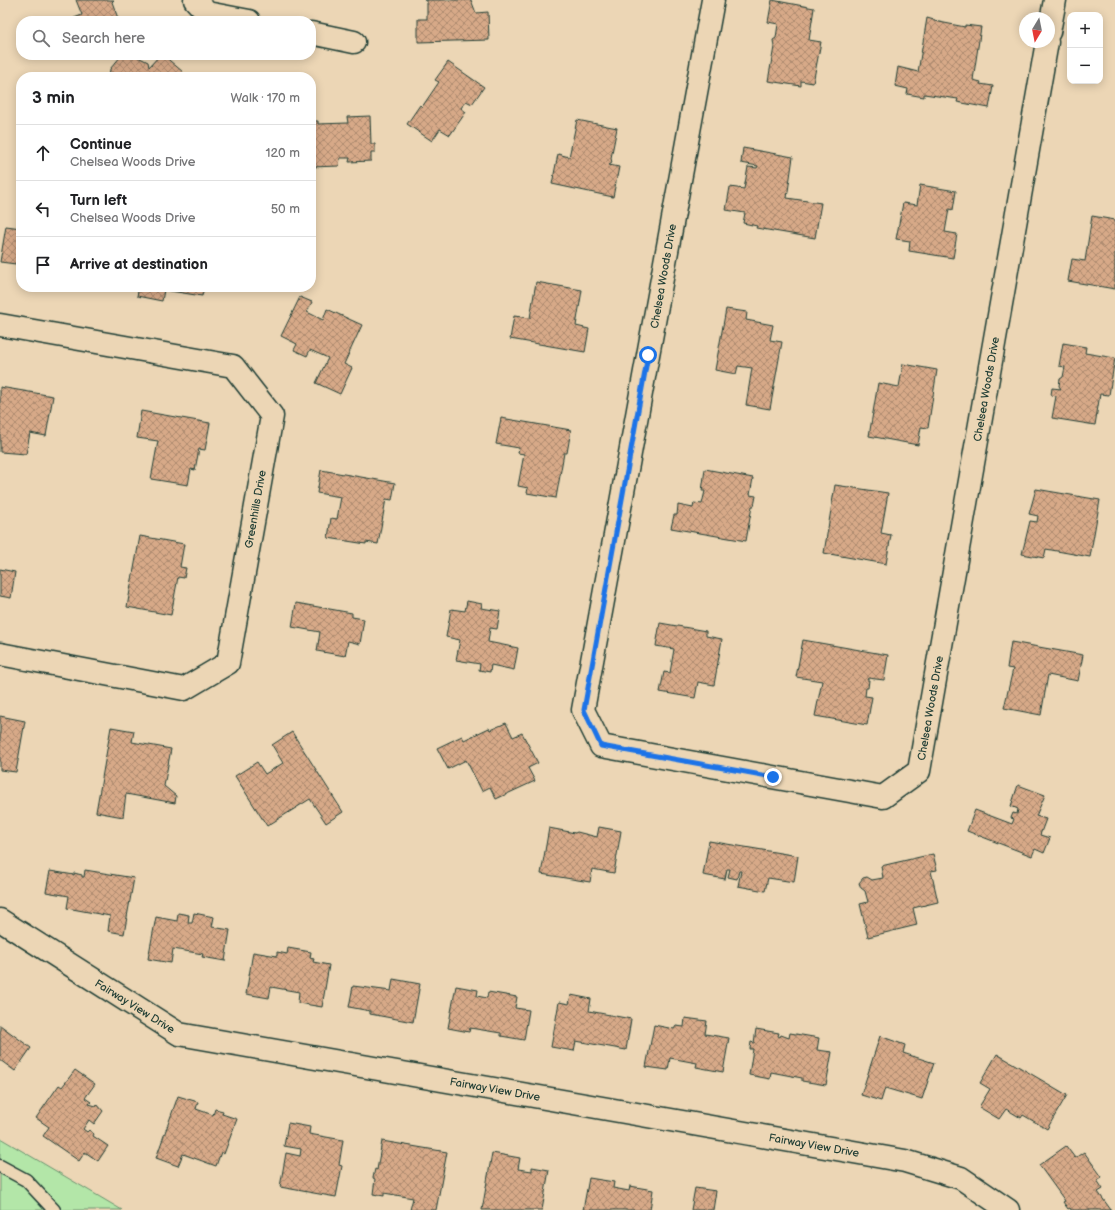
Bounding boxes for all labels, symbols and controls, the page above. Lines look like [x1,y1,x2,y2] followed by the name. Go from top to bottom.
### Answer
[1019,12,1055,48] north arrow
[1067,12,1103,84] map controls
[1067,12,1103,48] button: +
[16,16,316,60] search box
[30,27,52,49] icon: search
[62,29,145,48] text: Search here
[1067,48,1103,84] button: −
[32,88,75,108] text: 3 min
[230,90,300,106] text: Walk · 170 m
[70,135,132,154] text: Continue
[32,142,54,164] icon: ahead
[265,145,300,161] text: 120 m
[70,154,195,170] text: Chelsea Woods Drive
[70,191,127,210] text: Turn left
[32,198,54,220] icon: left
[271,201,300,217] text: 50 m
[70,210,195,226] text: Chelsea Woods Drive
[648,222,679,329] street label: Chelsea Woods Drive
[32,254,54,276] icon: arrive
[70,255,208,274] text: Arrive at destination
[971,335,1002,442] street label: Chelsea Woods Drive
[639,346,657,364] route start
[242,469,269,549] street label: Greenhills Drive
[915,654,946,761] street label: Chelsea Woods Drive
[764,768,782,786] route end
[92,977,177,1036] street label: Fairway View Drive
[449,1075,542,1104] street label: Fairway View Drive
[768,1131,861,1160] street label: Fairway View Drive

